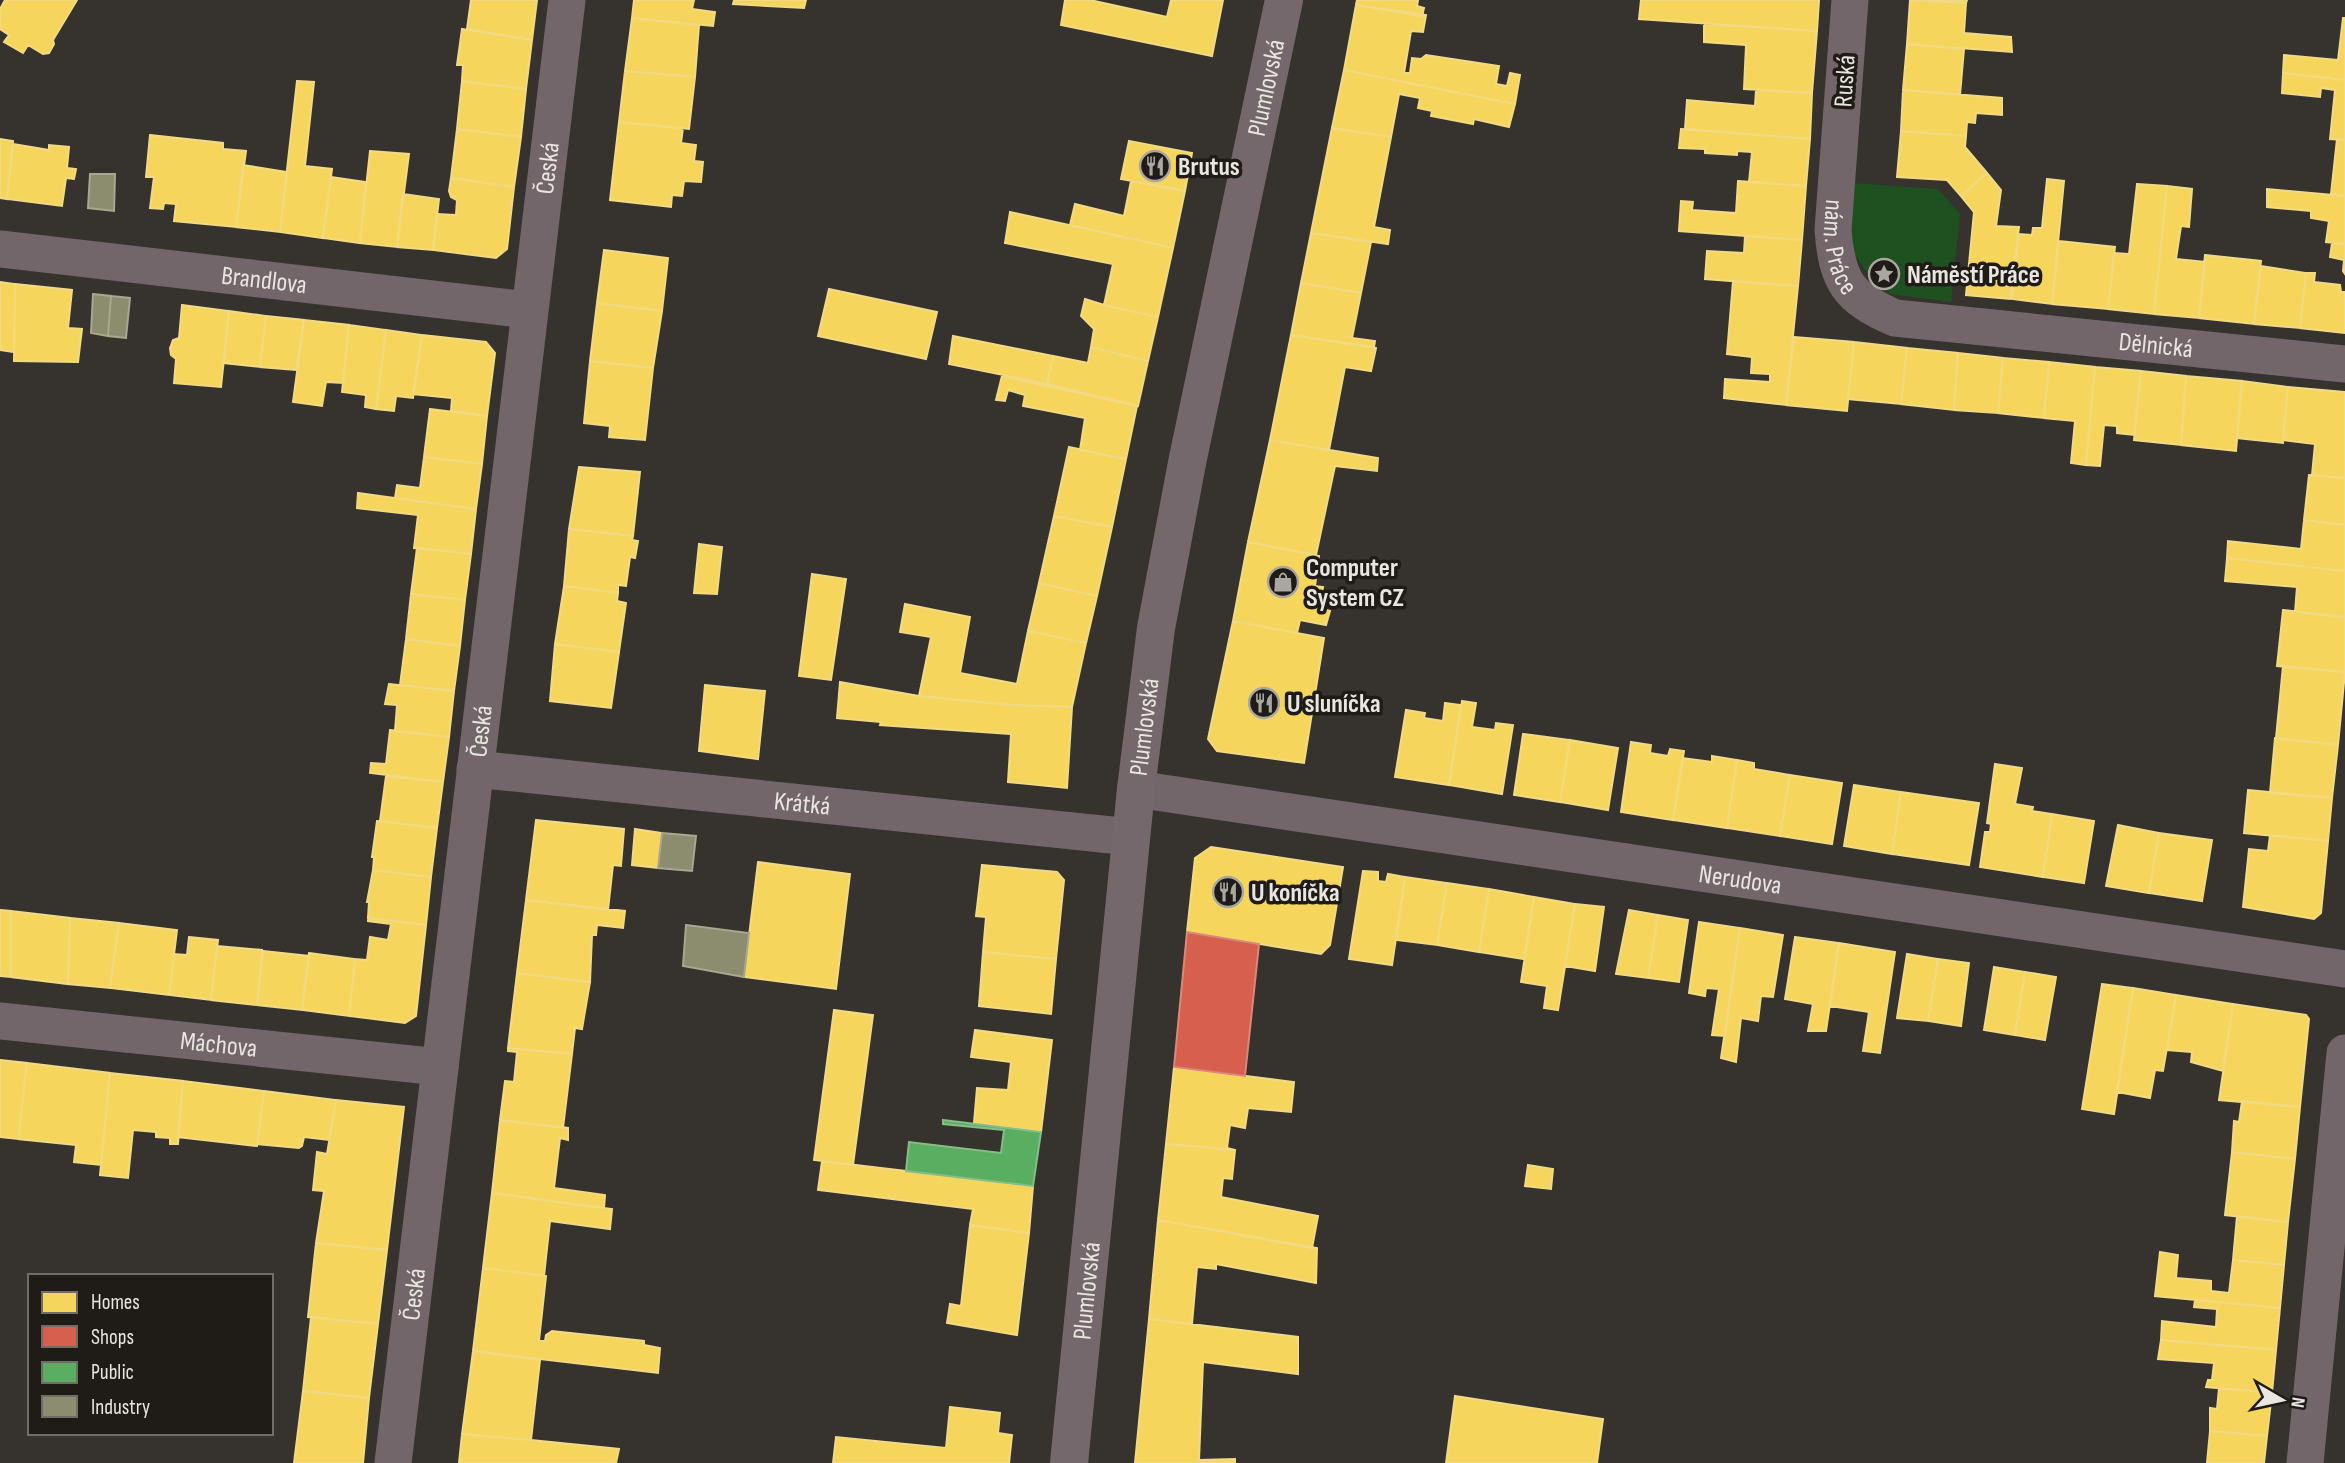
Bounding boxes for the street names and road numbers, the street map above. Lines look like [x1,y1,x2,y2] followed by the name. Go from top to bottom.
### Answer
[1242,37,1292,139] street label: Plumlovská
[1828,54,1863,108] street label: Ruská
[530,141,567,196] street label: Česká
[1816,198,1863,301] street label: nám. Práce
[220,261,308,301] street label: Brandlova
[2117,327,2194,365] street label: Dělnická
[1124,676,1167,778] street label: Plumlovská
[463,704,500,759] street label: Česká
[772,786,832,823] street label: Krátká
[1697,859,1784,902] street label: Nerudova
[179,1026,259,1065] street label: Máchova
[1067,1241,1108,1341] street label: Plumlovská
[396,1267,433,1322] street label: Česká

